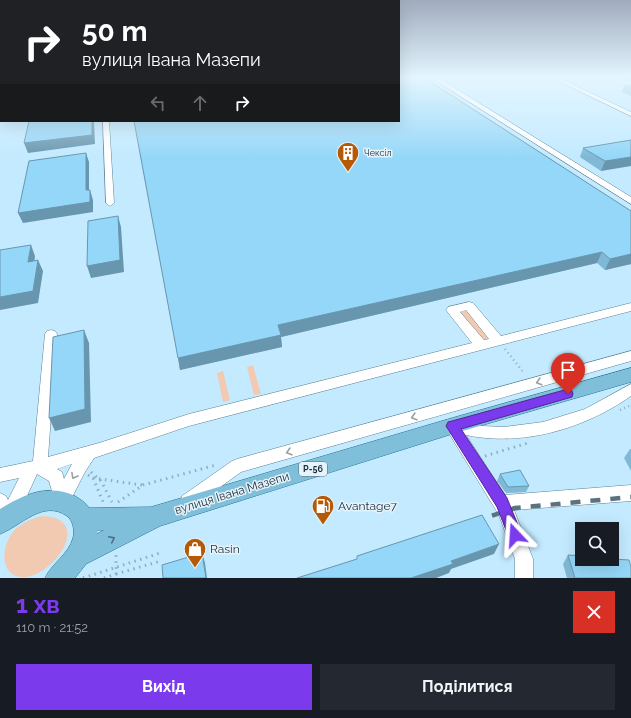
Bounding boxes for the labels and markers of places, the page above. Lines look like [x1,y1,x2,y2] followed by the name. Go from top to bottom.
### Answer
[335,140,361,173] building icon: Чексіл
[364,148,392,158] place label: Чексіл
[551,353,585,394] pin
[310,493,336,526] fuel station icon: Avantage7
[338,499,397,513] place label: Avantage7
[182,536,208,569] shop icon: Rasin
[210,542,240,556] place label: Rasin

